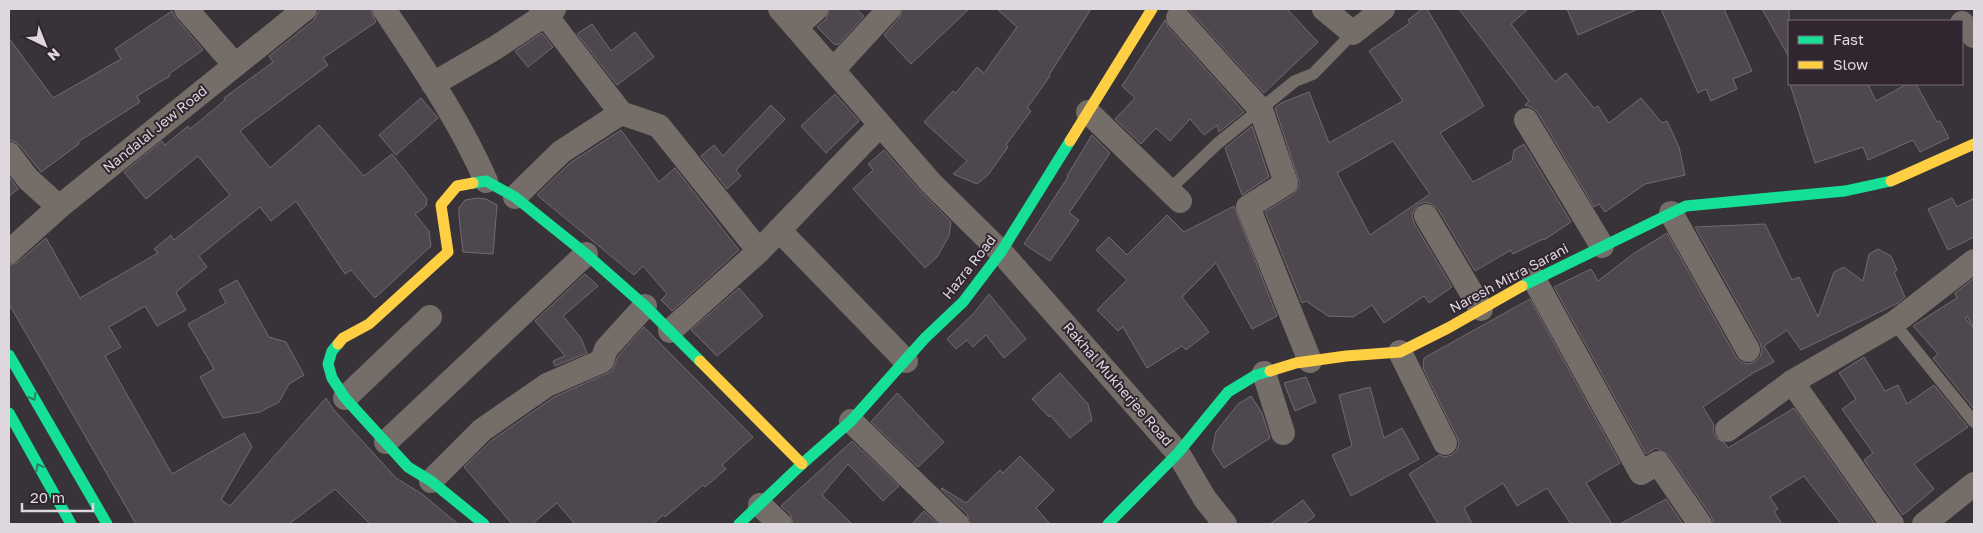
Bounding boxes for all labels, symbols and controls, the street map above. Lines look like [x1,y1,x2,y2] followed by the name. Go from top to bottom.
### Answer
[20,20,70,70] north arrow
[1788,20,1963,85] legend
[1833,30,1864,48] text: Fast
[45,45,64,65] text: N
[1833,55,1868,73] text: Slow
[99,81,210,176] street label: Nandalal Jew Road
[938,231,999,302] street label: Hazra Road
[1446,239,1571,316] street label: Naresh Mitra Sarani
[1060,318,1177,449] street label: Rakhal Mukherjee Road
[27,392,37,401] one-way arrow
[35,463,45,472] one-way arrow
[22,480,94,512] scale bar
[30,488,65,506] text: 20 m

